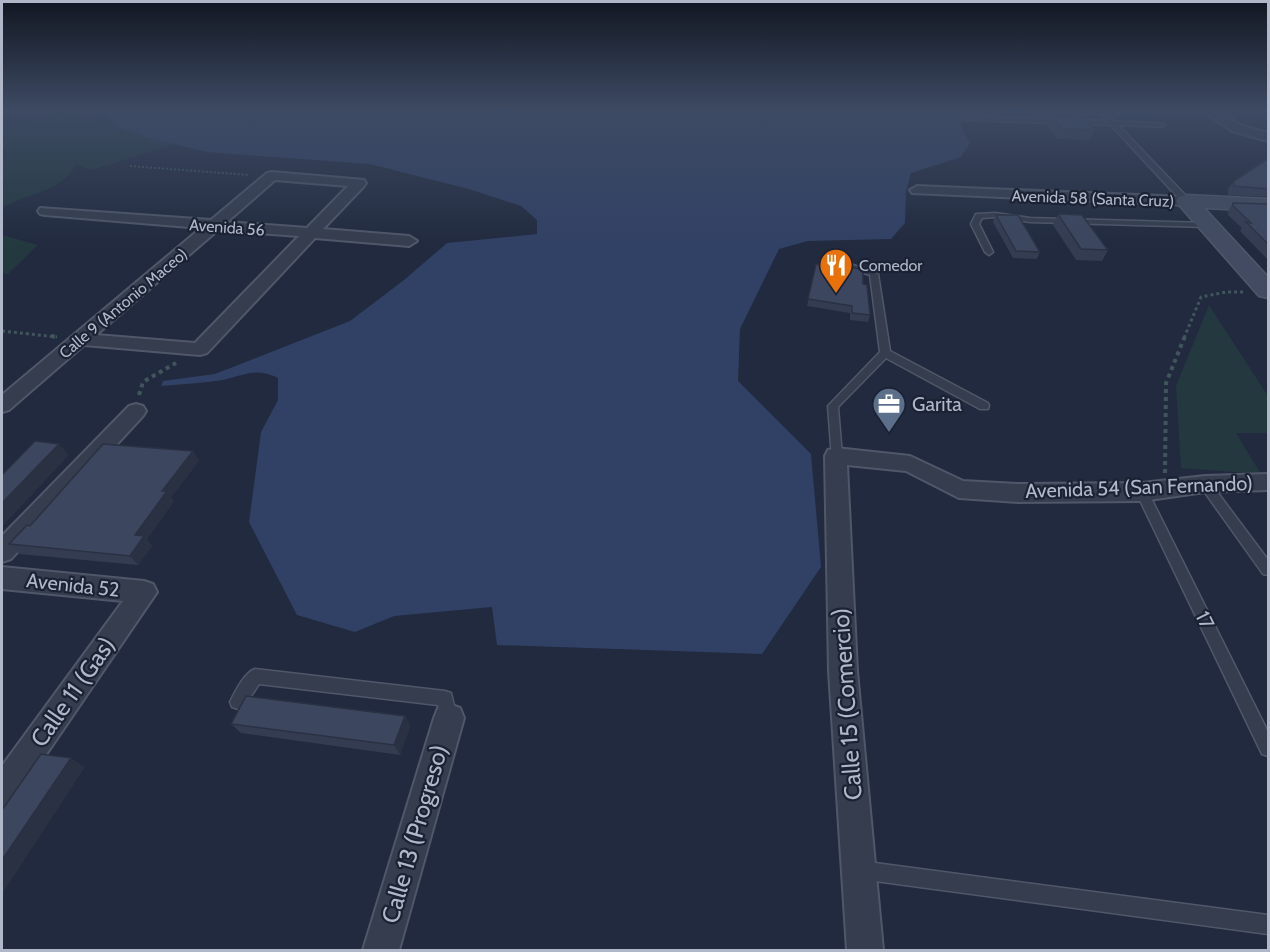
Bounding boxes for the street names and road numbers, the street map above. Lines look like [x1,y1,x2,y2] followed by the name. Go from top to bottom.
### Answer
[1011,186,1175,211] street label: Avenida 58 (Santa Cruz)
[189,215,265,240] street label: Avenida 56
[55,244,191,362] street label: Calle 9 (Antonio Maceo)
[1025,471,1253,503] street label: Avenida 54 (San Fernando)
[25,568,121,602] street label: Avenida 52
[825,607,868,801] street label: Calle 15 (Comercio)
[1191,607,1219,633] street label: 17
[24,631,121,752] street label: Calle 11 (Gas)
[375,741,454,926] street label: Calle 13 (Progreso)

